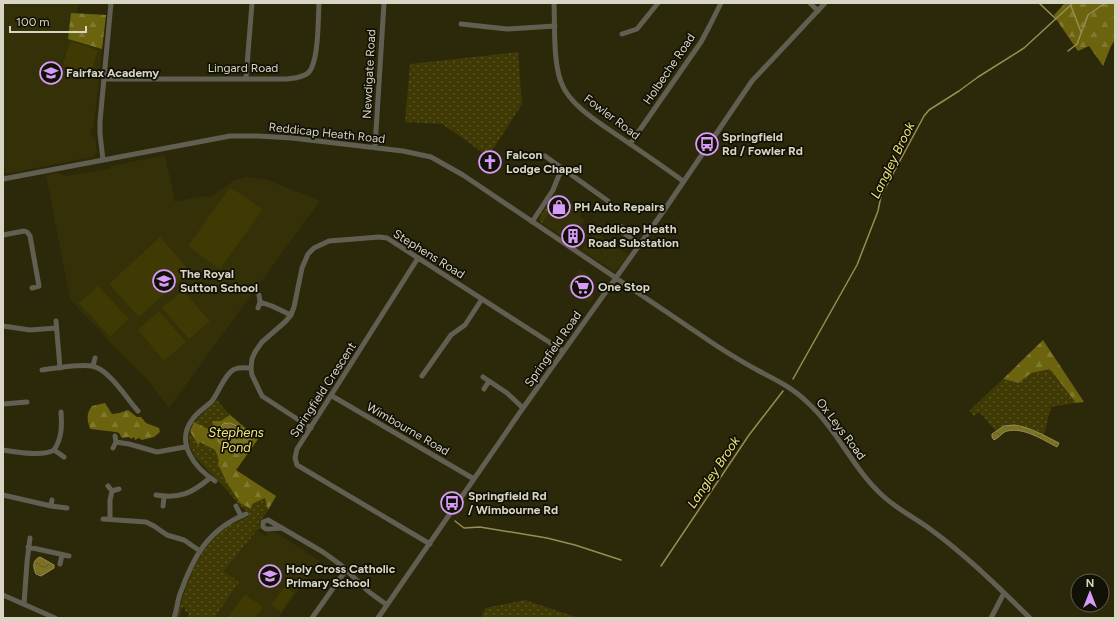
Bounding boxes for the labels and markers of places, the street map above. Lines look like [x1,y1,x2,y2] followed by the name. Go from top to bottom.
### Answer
[38,60,64,86] school or university icon: Fairfax Academy
[66,66,159,80] place label: Fairfax Academy
[722,130,803,158] place label: Springfield Rd / Fowler Rd
[694,131,720,157] bus stop icon: Springfield Rd / Fowler Rd
[506,148,582,176] place label: Falcon Lodge Chapel
[477,149,503,175] church icon: Falcon Lodge Chapel
[546,194,572,220] shop icon: PH Auto Repairs
[574,200,665,214] place label: PH Auto Repairs
[588,222,679,250] place label: Reddicap Heath Road Substation
[560,223,586,249] building icon: Reddicap Heath Road Substation
[180,267,258,295] place label: The Royal Sutton School
[151,268,177,294] school or university icon: The Royal Sutton School
[569,274,595,300] supermarket icon: One Stop
[598,280,650,294] place label: One Stop
[468,489,558,517] place label: Springfield Rd / Wimbourne Rd
[439,490,465,516] bus stop icon: Springfield Rd / Wimbourne Rd
[286,562,396,590] place label: Holy Cross Catholic Primary School
[257,563,283,589] school or university icon: Holy Cross Catholic Primary School

